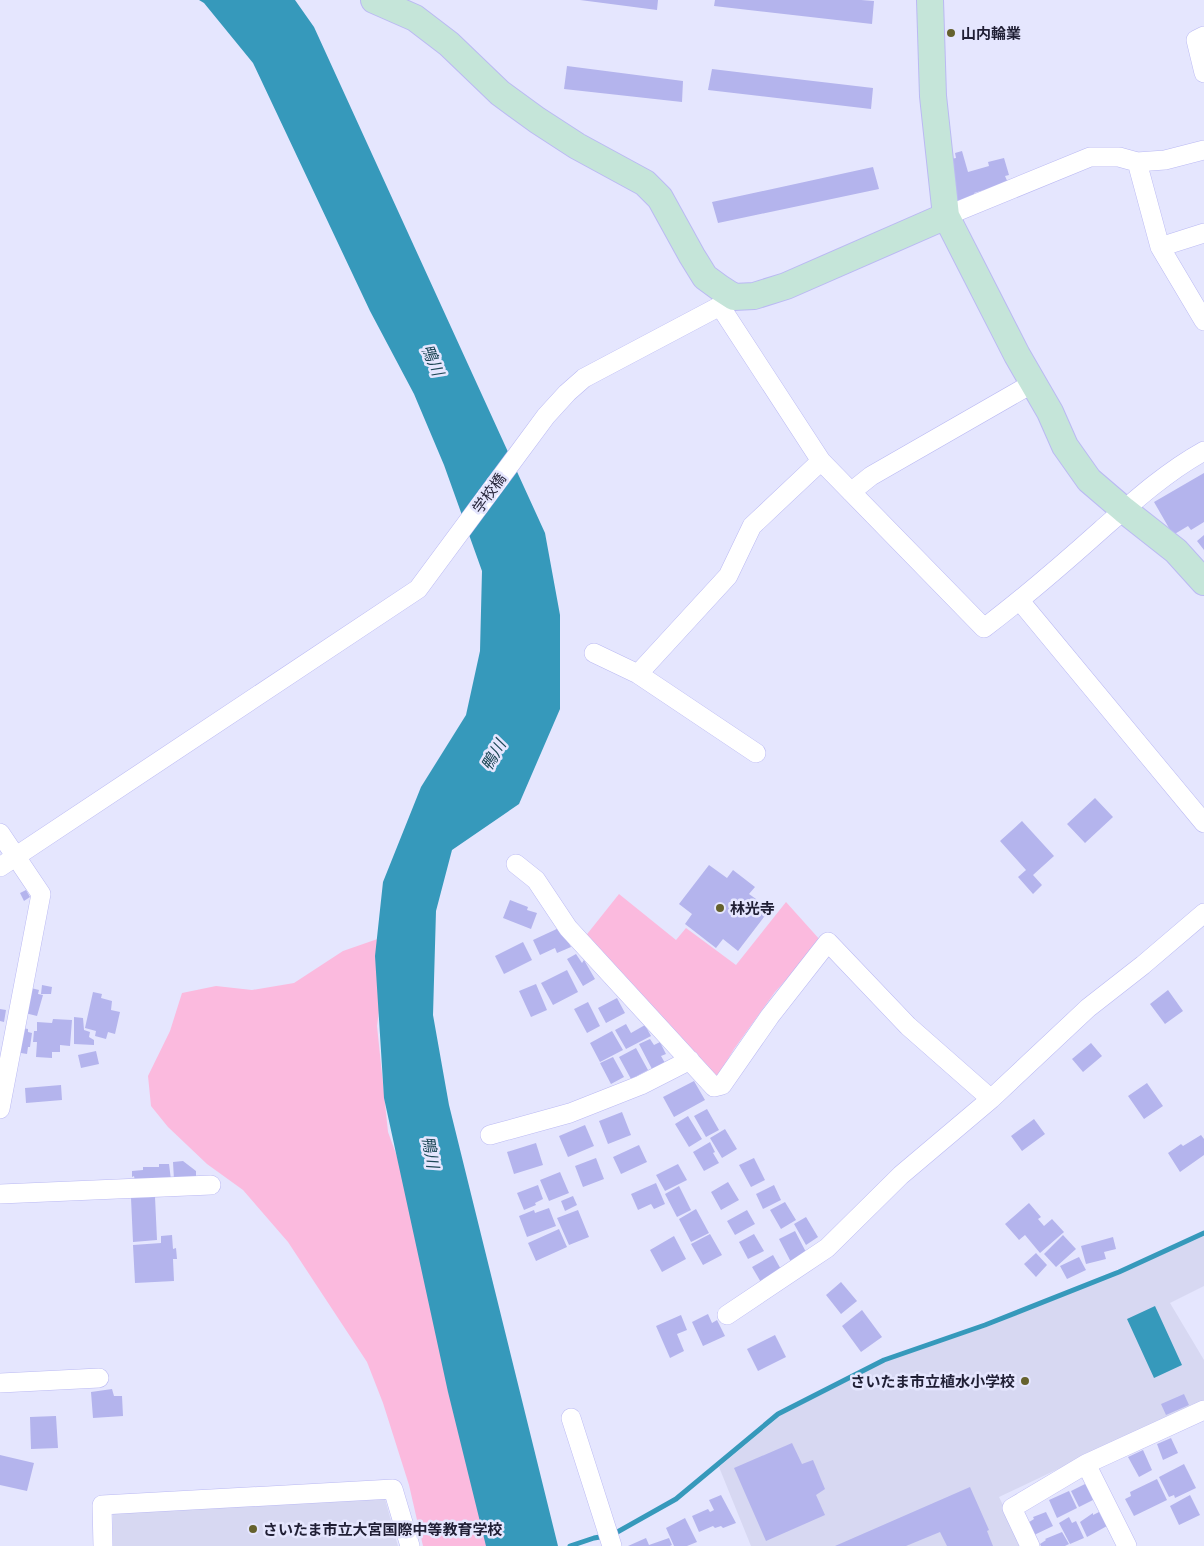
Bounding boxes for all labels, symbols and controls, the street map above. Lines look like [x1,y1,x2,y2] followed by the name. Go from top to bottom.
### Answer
[961,23,1021,44] place label: 山内輪業
[945,27,957,39] marker: 山内輪業
[417,341,450,381] water label: 鴨川
[467,469,511,517] street label: 学校橋
[475,734,512,774] water label: 鴨川
[730,898,775,919] place label: 林光寺
[714,902,726,914] marker: 林光寺
[417,1134,445,1172] water label: 鴨川
[850,1371,1015,1392] place label: さいたま市立植水小学校
[1019,1375,1031,1387] marker: さいたま市立植水小学校
[263,1519,503,1540] place label: さいたま市立大宮国際中等教育学校
[247,1523,259,1535] marker: さいたま市立大宮国際中等教育学校

